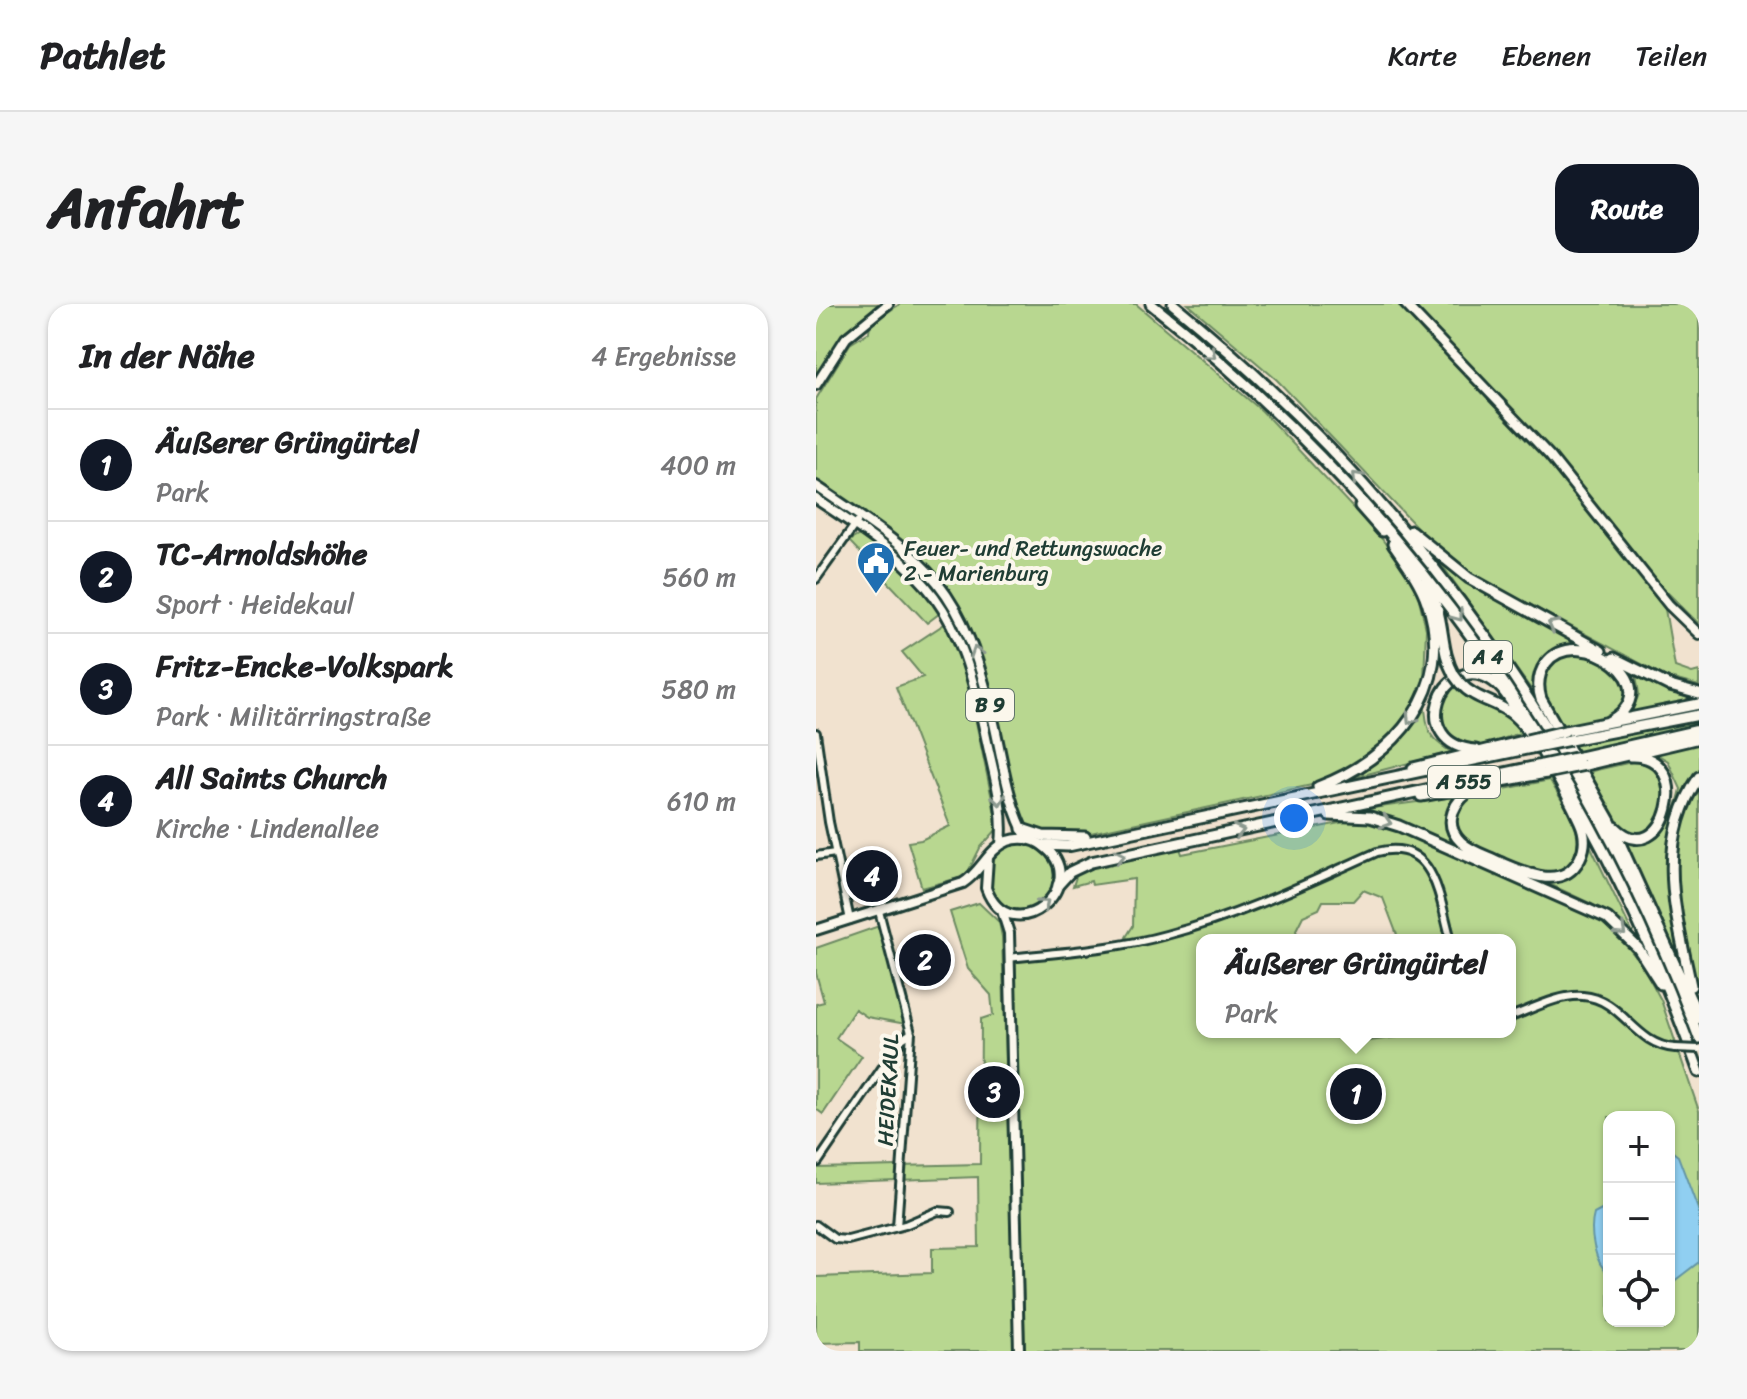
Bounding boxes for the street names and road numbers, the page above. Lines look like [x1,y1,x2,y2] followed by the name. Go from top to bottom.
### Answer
[1464,641,1512,673] road number: A 4
[966,689,1014,721] road number: B 9
[1428,766,1500,798] road number: A 555
[866,1032,910,1147] street label: HEIDEKAUL

